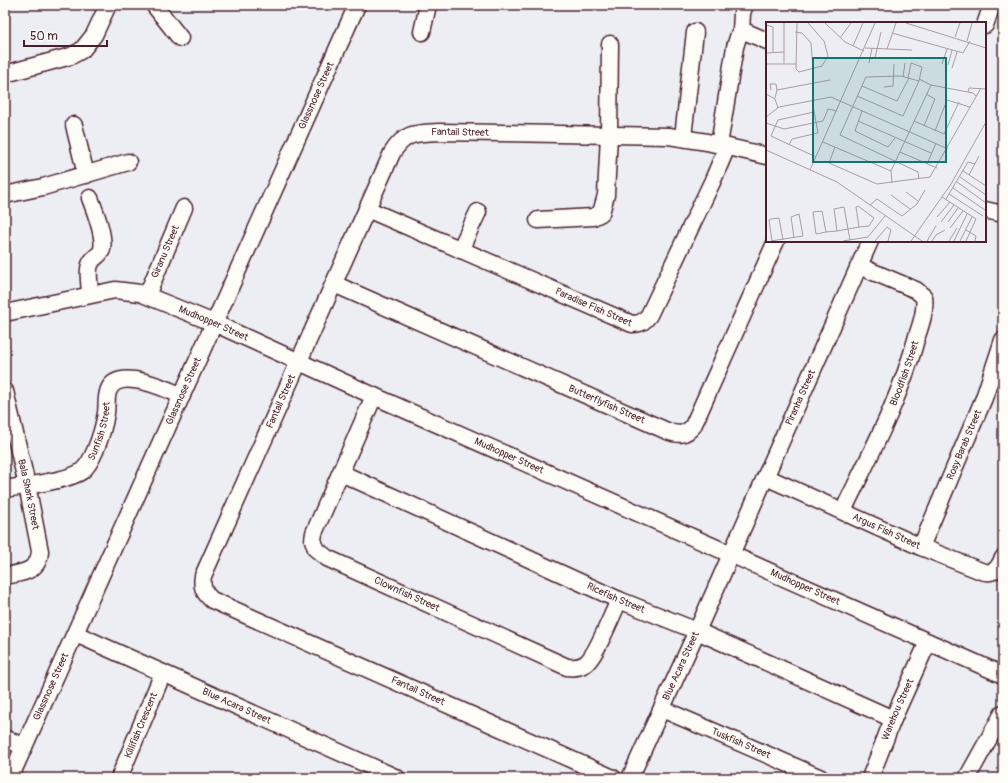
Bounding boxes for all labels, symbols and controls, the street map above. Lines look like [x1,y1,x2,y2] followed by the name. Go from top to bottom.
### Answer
[24,22,107,48] scale bar
[766,22,986,242] inset map
[30,29,58,44] text: 50 m
[296,59,337,131] street label: Glassnose Street
[431,126,490,139] street label: Fantail Street
[149,223,182,280] street label: Giranu Street
[553,285,635,330] street label: Paradise Fish Street
[177,303,251,344] street label: Mudhopper Street
[887,339,922,408] street label: Bloodfish Street
[163,355,204,427] street label: Glassnose Street
[783,367,819,427] street label: Piranha Street
[264,372,299,430] street label: Fantail Street
[567,382,648,427] street label: Butterflyfish Street
[85,401,113,463] street label: Sunfish Street
[944,407,985,482] street label: Rosy Barab Street
[472,435,546,477] street label: Mudhopper Street
[15,458,42,532] street label: Bala Shark Street
[851,511,923,552] street label: Argus Fish Street
[769,567,843,608] street label: Mudhopper Street
[372,574,442,615] street label: Clownfish Street
[585,580,648,616] street label: Ricefish Street
[660,629,702,702] street label: Blue Acara Street
[31,650,72,722] street label: Glassnose Street
[389,674,448,709] street label: Fantail Street
[879,676,917,742] street label: Warehou Street
[200,685,274,727] street label: Blue Acara Street
[122,690,160,760] street label: Killifish Crescent
[709,725,773,762] street label: Tuskfish Street

